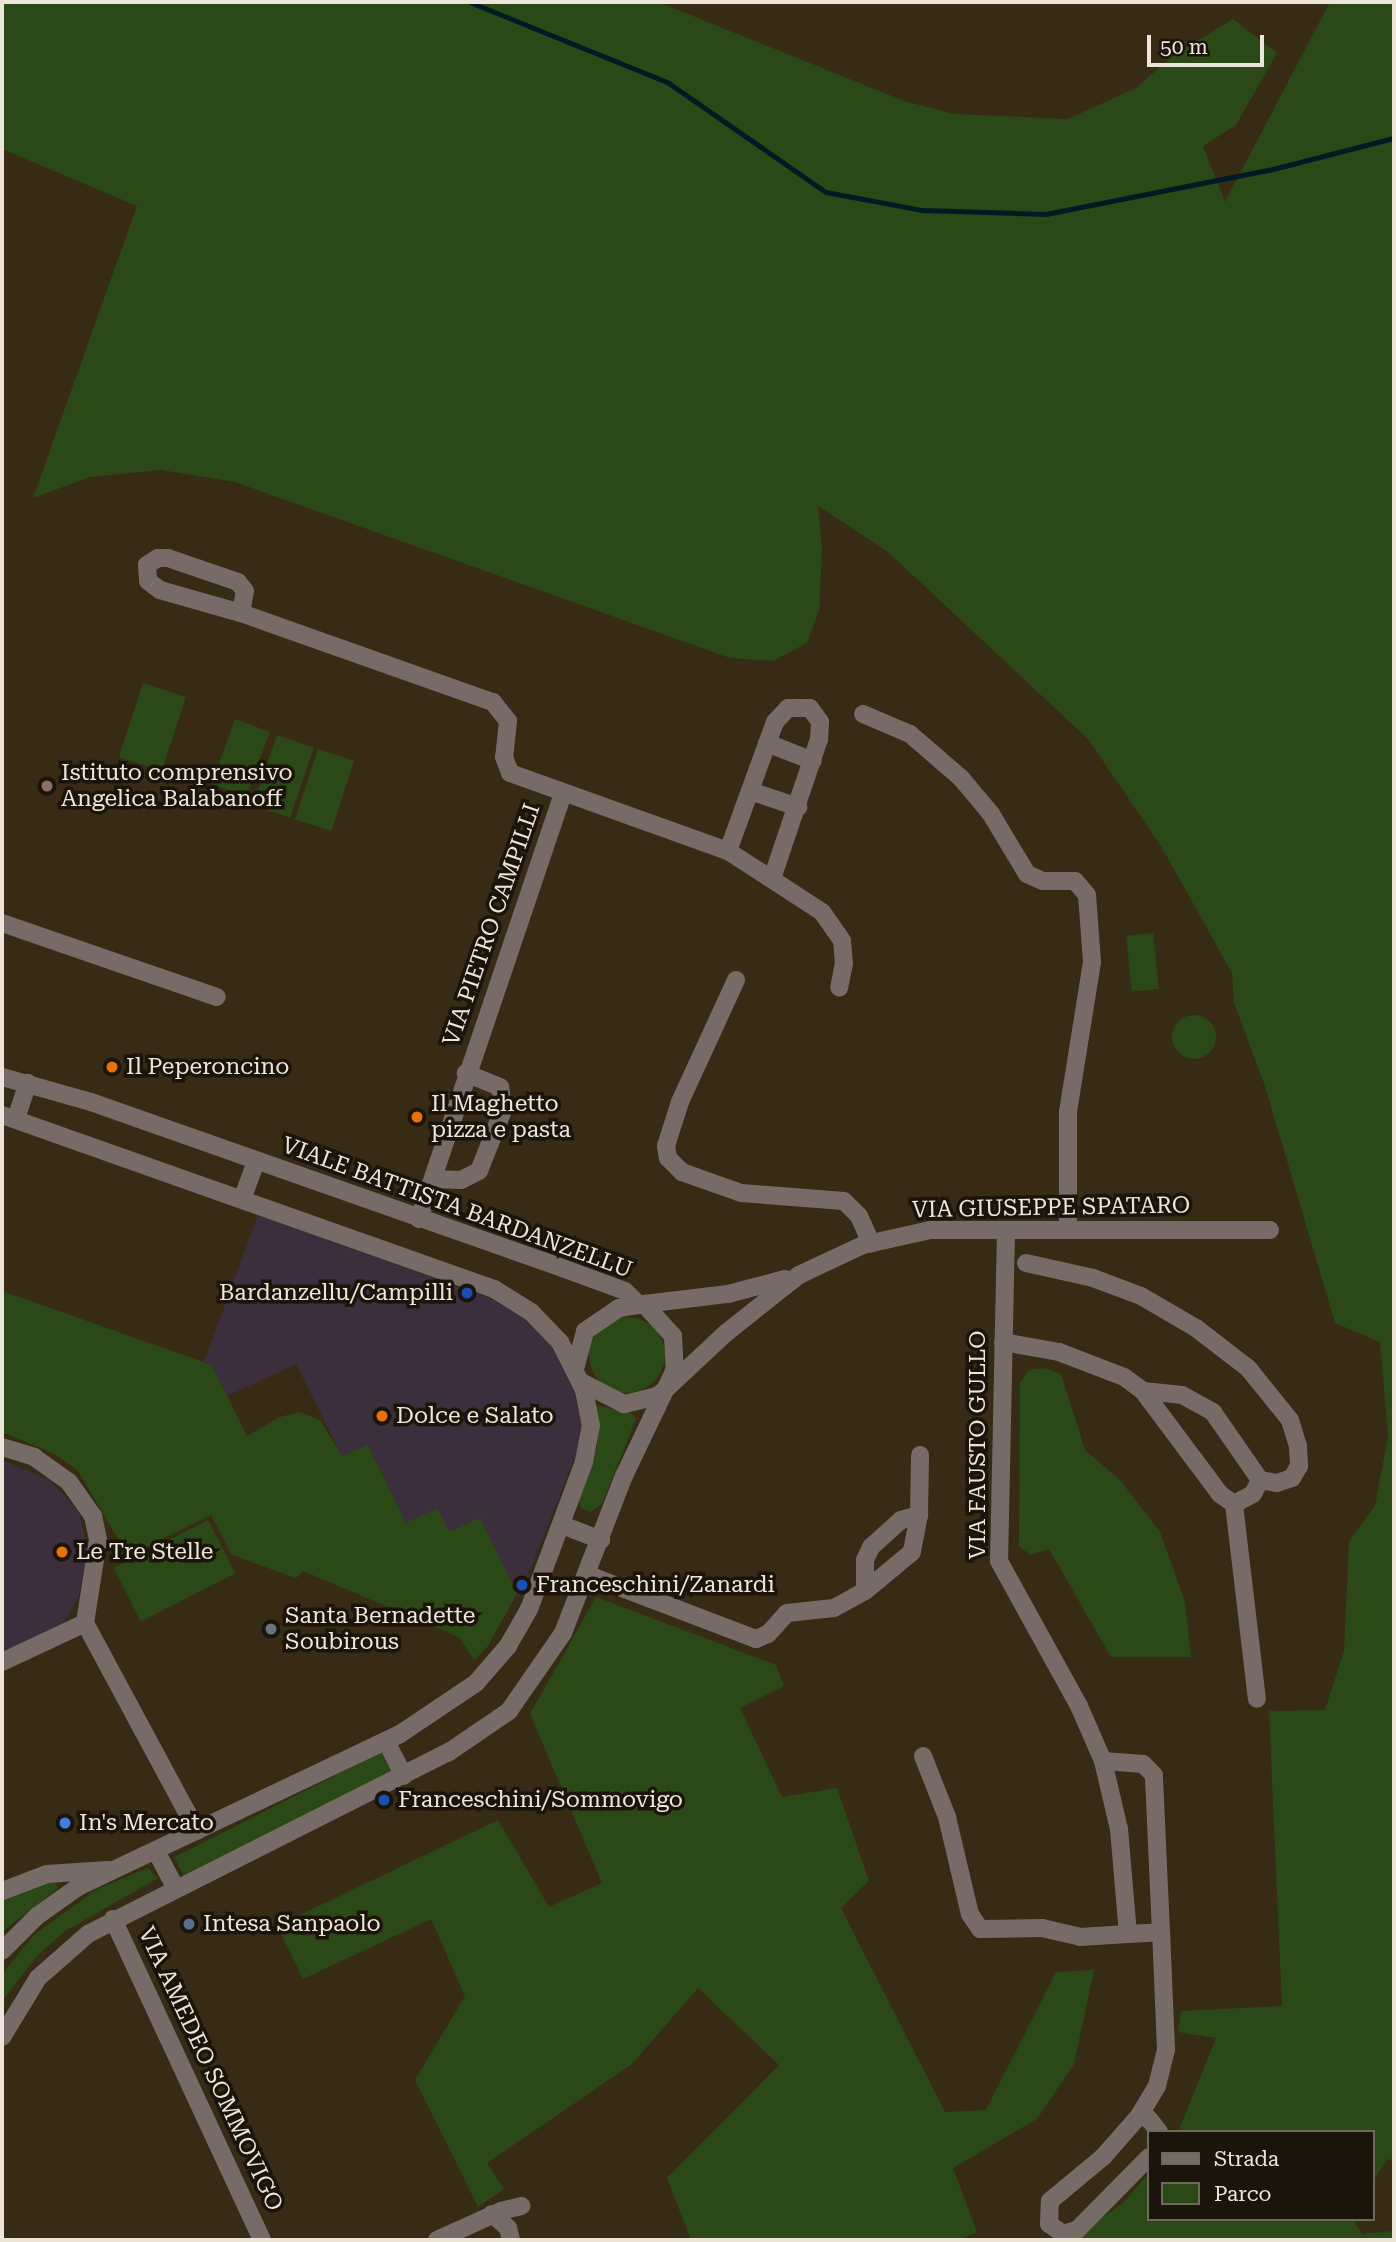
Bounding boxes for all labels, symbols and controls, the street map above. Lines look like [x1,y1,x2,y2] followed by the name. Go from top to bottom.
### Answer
[1151,21,1268,65] scale bar
[1160,35,1208,59] text: 50 m
[61,759,293,813] place label: Istituto comprensivo Angelica Balabanoff
[39,778,55,794] marker: Istituto comprensivo Angelica Balabanoff
[438,800,546,1050] street label: VIA PIETRO CAMPILLI
[126,1053,289,1081] place label: Il Peperoncino
[104,1059,120,1075] marker: Il Peperoncino
[431,1090,571,1144] place label: Il Maghetto pizza e pasta
[409,1109,425,1125] marker: Il Maghetto pizza e pasta
[278,1132,636,1284] street label: VIALE BATTISTA BARDANZELLU
[912,1192,1190,1224] street label: VIA GIUSEPPE SPATARO
[219,1279,453,1307] place label: Bardanzellu/Campilli
[459,1285,475,1301] marker: Bardanzellu/Campilli
[964,1330,992,1560] street label: VIA FAUSTO GULLO
[396,1402,554,1430] place label: Dolce e Salato
[374,1408,390,1424] marker: Dolce e Salato
[76,1538,213,1566] place label: Le Tre Stelle
[54,1544,70,1560] marker: Le Tre Stelle
[536,1571,775,1599] place label: Franceschini/Zanardi
[514,1577,530,1593] marker: Franceschini/Zanardi
[285,1602,475,1656] place label: Santa Bernadette Soubirous
[263,1621,279,1637] marker: Santa Bernadette Soubirous
[398,1786,683,1814] place label: Franceschini/Sommovigo
[376,1792,392,1808] marker: Franceschini/Sommovigo
[79,1809,214,1837] place label: In's Mercato
[57,1815,73,1831] marker: In's Mercato
[203,1910,381,1938] place label: Intesa Sanpaolo
[181,1916,197,1932] marker: Intesa Sanpaolo
[132,1922,288,2216] street label: VIA AMEDEO SOMMOVIGO
[1148,2130,1375,2221] legend
[1214,2147,1279,2171] text: Strada
[1214,2182,1271,2206] text: Parco

